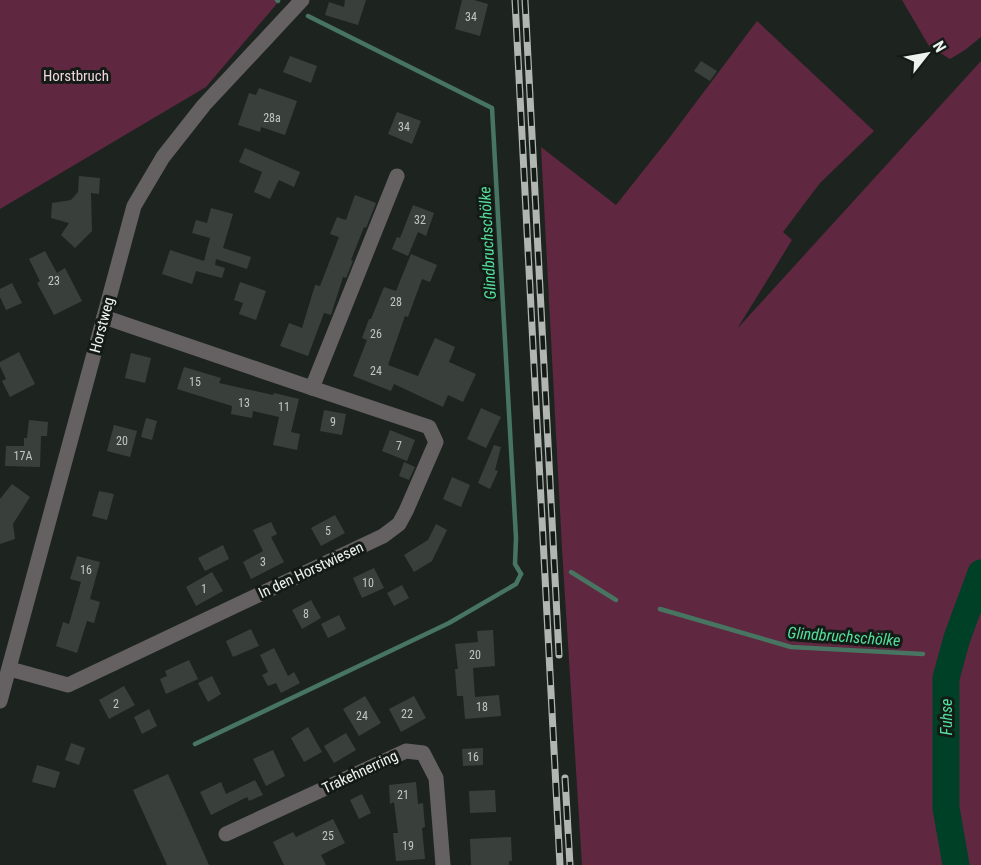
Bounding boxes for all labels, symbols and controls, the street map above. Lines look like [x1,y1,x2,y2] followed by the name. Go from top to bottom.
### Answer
[465,10,477,24] house number: 34
[897,24,957,84] north arrow
[929,37,950,56] text: N
[43,67,109,85] park label: Horstbruch
[263,111,281,125] house number: 28a
[398,120,410,134] house number: 34
[475,186,500,300] water label: Glindbruchschölke
[414,213,426,227] house number: 32
[48,274,60,288] house number: 23
[86,295,118,355] street label: Horstweg
[390,295,402,309] house number: 28
[370,327,382,341] house number: 26
[370,364,382,378] house number: 24
[189,375,201,389] house number: 15
[238,396,250,410] house number: 13
[278,400,290,414] house number: 11
[330,415,336,429] house number: 9
[116,434,128,448] house number: 20
[396,439,402,453] house number: 7
[14,449,32,463] house number: 17A
[325,524,331,538] house number: 5
[256,538,366,602] street label: In den Horstwiesen
[260,555,266,569] house number: 3
[80,563,92,577] house number: 16
[362,576,374,590] house number: 10
[201,582,207,596] house number: 1
[303,607,309,621] house number: 8
[787,623,901,650] water label: Glindbruchschölke
[469,648,481,662] house number: 20
[113,697,119,711] house number: 2
[937,699,956,735] water label: Fuhse
[476,700,488,714] house number: 18
[401,707,413,721] house number: 22
[356,709,368,723] house number: 24
[319,747,401,797] street label: Trakehnerring
[467,750,479,764] house number: 16
[397,788,409,802] house number: 21
[322,829,334,843] house number: 25
[402,839,414,853] house number: 19

